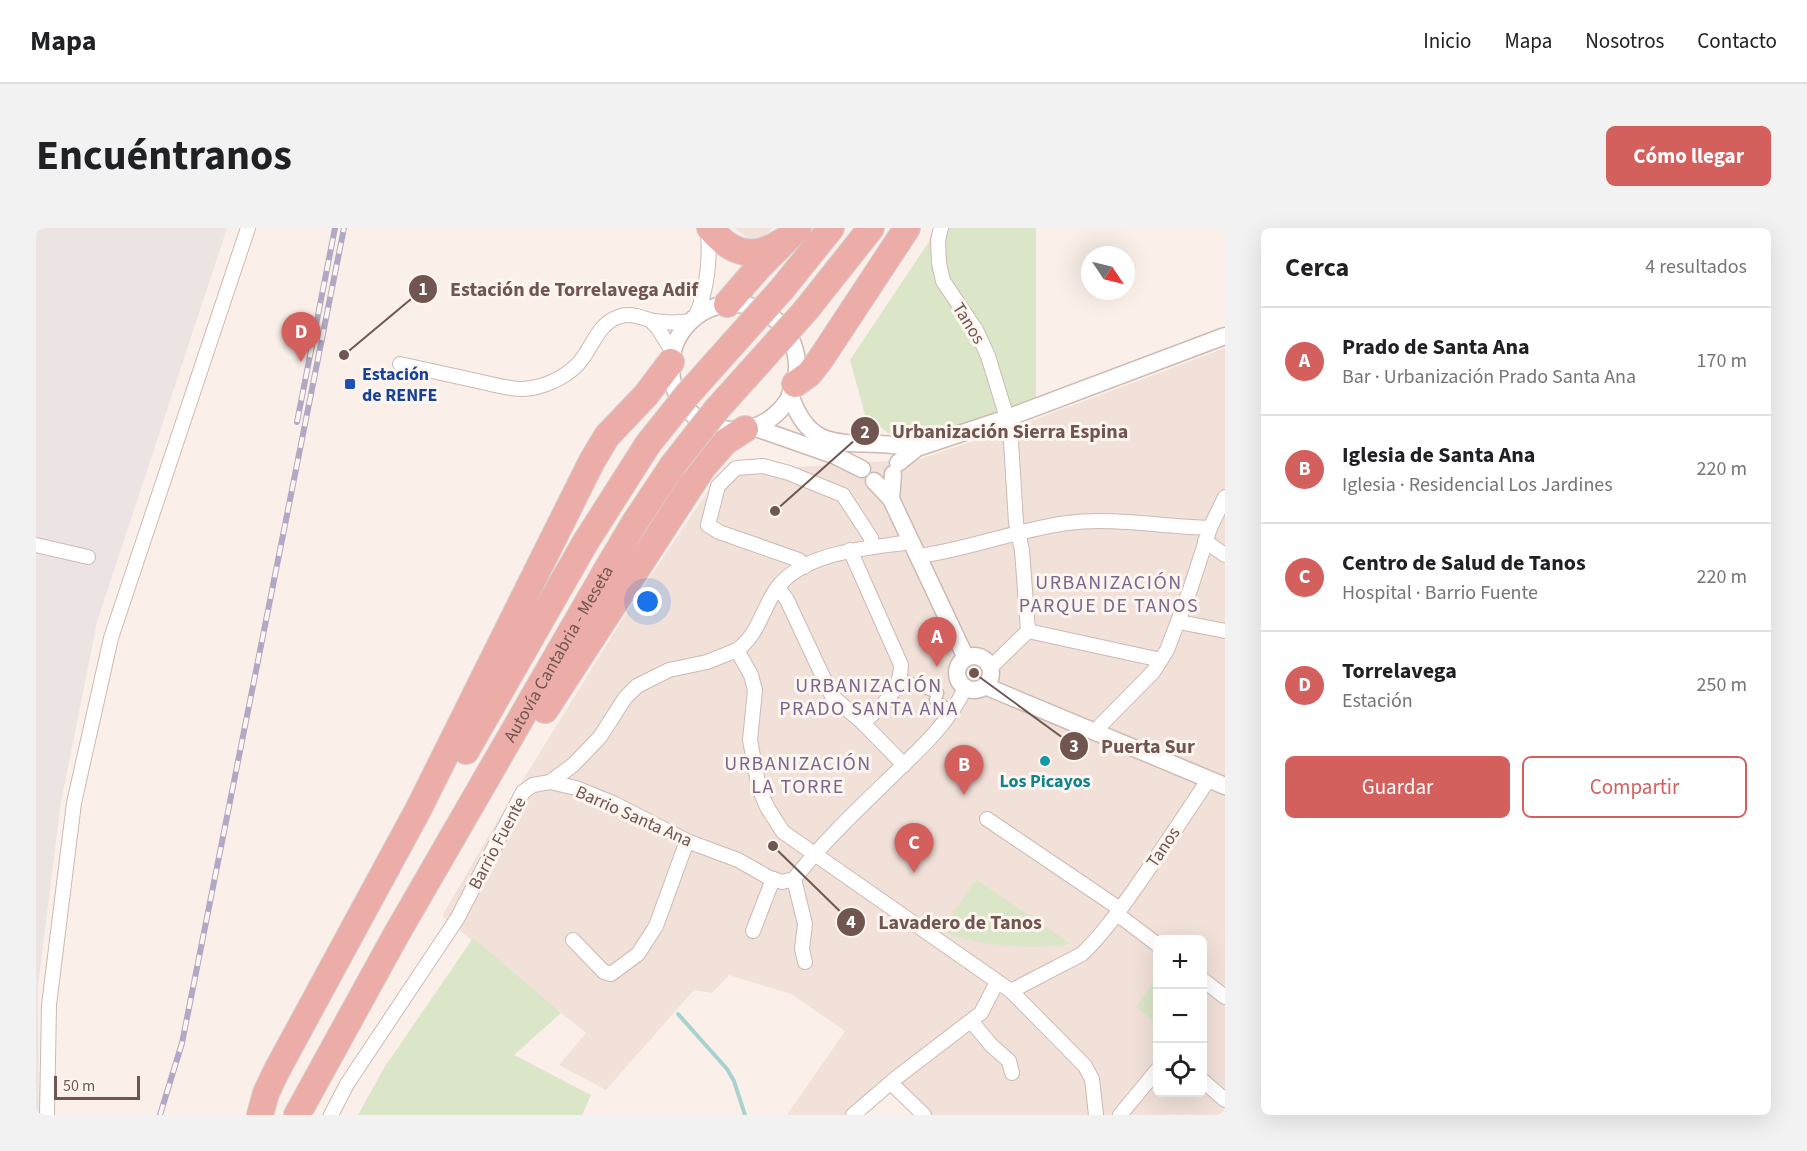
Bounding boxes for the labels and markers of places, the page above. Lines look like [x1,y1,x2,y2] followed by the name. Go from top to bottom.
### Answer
[408,270,710,308] callout: Estación de Torrelavega Adif
[282,312,320,362] pin: D
[362,362,437,408] place label: Estación de RENFE
[343,377,357,391] marker: Estación de RENFE
[850,412,1140,450] callout: Urbanización Sierra Espina
[918,618,956,667] pin: A
[1059,727,1207,765] callout: Puerta Sur
[944,746,984,795] pin: B
[1038,754,1052,768] marker: Los Picayos
[999,769,1091,794] place label: Los Picayos
[894,824,934,873] pin: C
[836,903,1054,941] callout: Lavadero de Tanos

